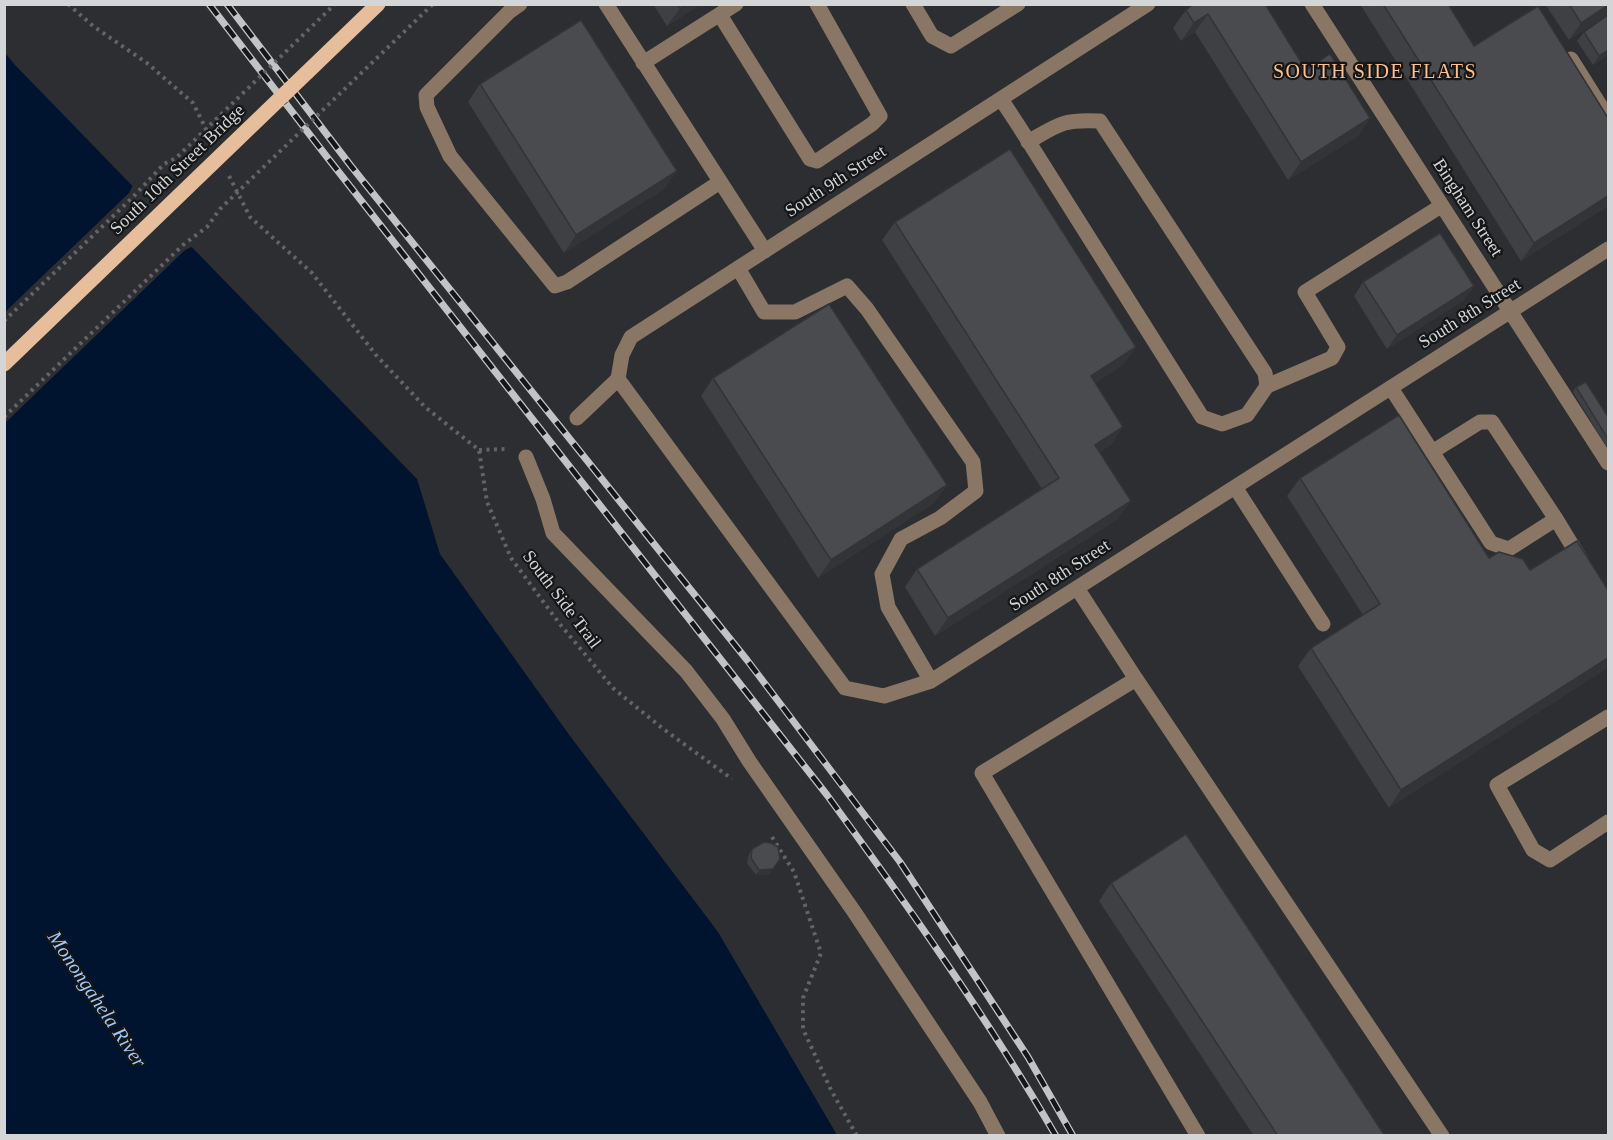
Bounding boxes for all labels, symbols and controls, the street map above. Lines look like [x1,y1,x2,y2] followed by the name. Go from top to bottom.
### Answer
[1273,61,1477,85] district label: SOUTH SIDE FLATS
[106,100,250,240] street label: South 10th Street Bridge
[781,141,891,223] street label: South 9th Street
[1427,155,1507,261] street label: Bingham Street
[1415,274,1525,354] street label: South 8th Street
[1005,535,1115,617] street label: South 8th Street
[517,547,605,653] street label: South Side Trail
[41,927,151,1073] water label: Monongahela River

